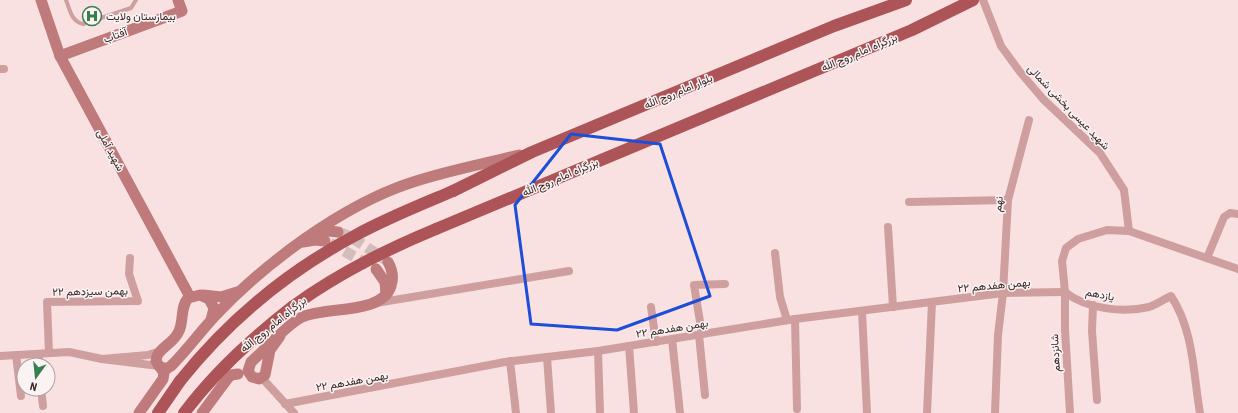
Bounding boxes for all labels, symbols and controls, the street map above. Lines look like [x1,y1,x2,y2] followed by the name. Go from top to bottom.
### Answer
[81,5,103,27] hospital icon: بیمارستان ولایت
[106,10,176,23] place label: بیمارستان ولایت
[102,25,130,46] street label: آفتاب
[819,31,900,75] street label: بزرگراه امام روح الله
[1025,62,1113,153] street label: شهید عیسی بخشی شمالی
[642,71,715,113] street label: بلوار امام روح الله
[94,127,127,174] street label: شهید آملی
[520,156,601,200] street label: بزرگراه امام روح الله
[991,196,1007,213] street label: نهم
[957,276,1031,296] street label: ۲۲ بهمن هفدهم
[52,284,128,300] street label: ۲۲ بهمن سیزدهم
[1084,285,1115,305] street label: یازدهم
[238,294,310,356] street label: بزرگراه امام روح الله
[635,316,709,342] street label: ۲۲ بهمن هفدهم
[1048,333,1064,372] street label: شانزدهم
[16,357,56,397] north arrow
[315,369,389,395] street label: ۲۲ بهمن هفدهم
[28,379,38,393] text: N

